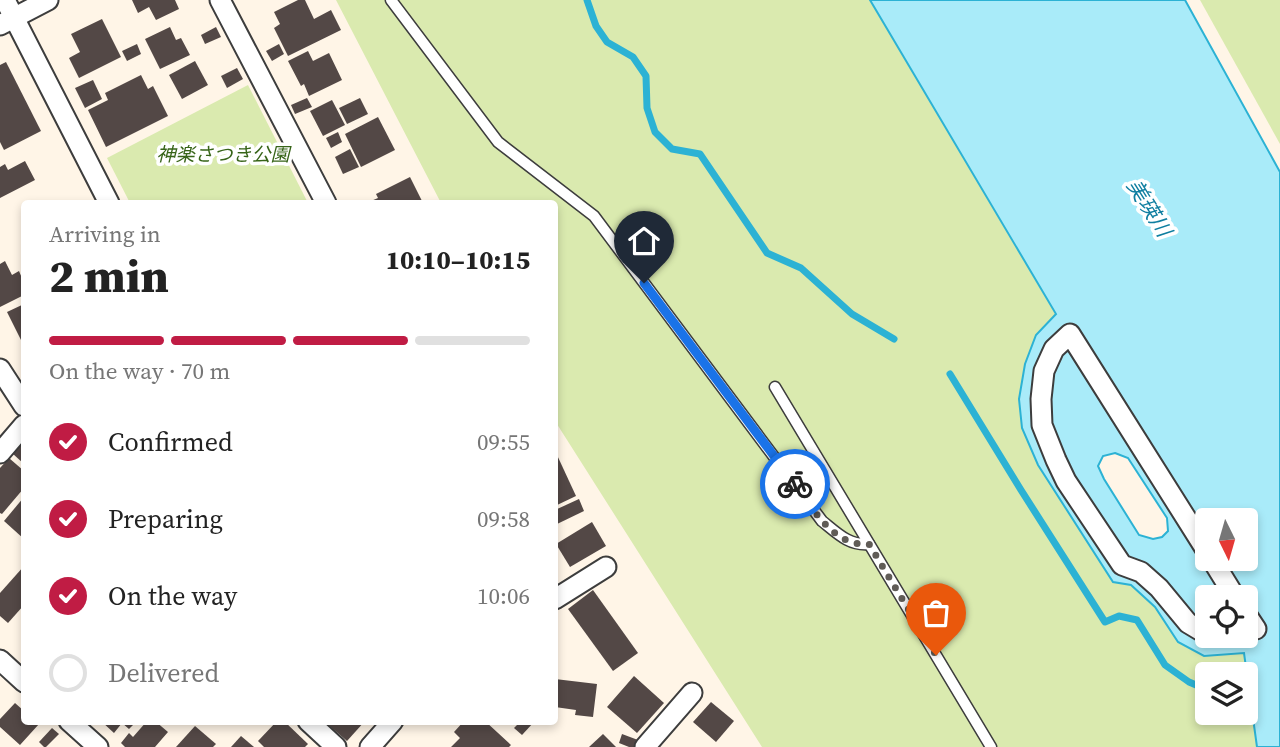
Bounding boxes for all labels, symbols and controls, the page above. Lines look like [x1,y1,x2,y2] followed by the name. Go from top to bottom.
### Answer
[156,141,292,167] park label: 神楽さつき公園
[1120,173,1179,244] water label: 美瑛川
[614,211,674,283] pin
[49,218,161,250] text: Arriving in
[625,222,663,260] icon: home
[386,242,530,278] text: 10:10–10:15
[49,244,169,307] text: 2 min
[49,355,230,387] text: On the way · 70 m
[49,423,87,461] icon: check
[108,424,233,460] text: Confirmed
[477,426,530,458] text: 09:55
[760,449,830,519] courier
[776,465,814,503] icon: bike
[49,500,87,538] icon: check
[108,501,223,537] text: Preparing
[477,503,530,535] text: 09:58
[1195,508,1258,570] north arrow
[1195,508,1258,725] map controls
[49,577,87,615] icon: check
[108,578,237,614] text: On the way
[477,580,530,612] text: 10:06
[906,583,966,655] pin
[1195,585,1258,648] button: locate
[917,594,955,632] icon: bag
[108,655,219,691] text: Delivered
[1195,662,1258,725] button: layers

